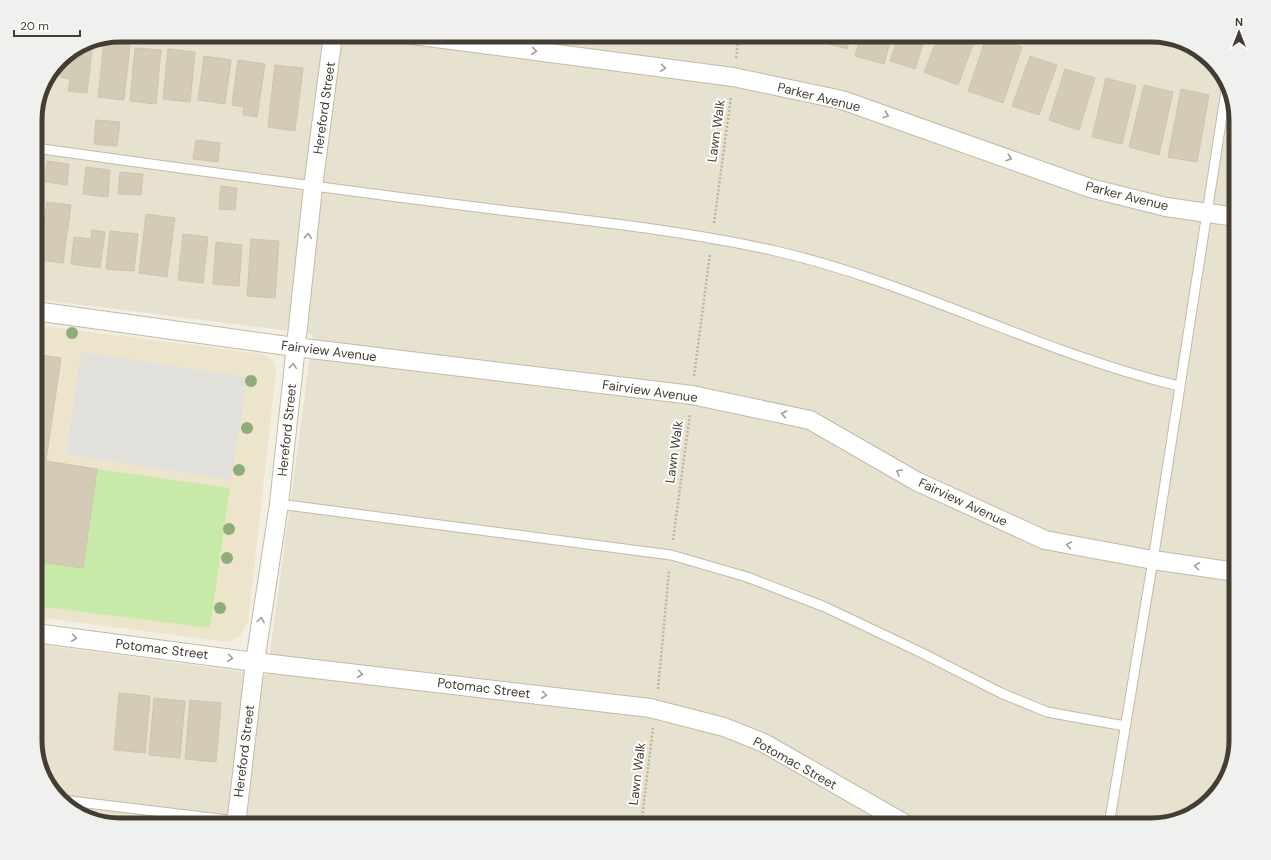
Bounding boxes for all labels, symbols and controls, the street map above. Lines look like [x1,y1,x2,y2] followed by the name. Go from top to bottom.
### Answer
[14,12,80,38] scale bar
[1219,12,1259,52] north arrow
[1235,15,1243,29] text: N
[20,18,49,34] text: 20 m
[531,46,538,55] one-way arrow
[309,61,339,155] street label: Hereford Street
[660,63,666,72] one-way arrow
[776,78,862,116] street label: Parker Avenue
[703,98,729,163] street label: Lawn Walk
[882,110,889,119] one-way arrow
[1005,153,1012,162] one-way arrow
[1084,177,1170,215] street label: Parker Avenue
[303,233,312,240] one-way arrow
[280,337,378,365] street label: Fairview Avenue
[289,363,298,369] one-way arrow
[601,376,699,406] street label: Fairview Avenue
[274,383,300,477] street label: Hereford Street
[781,411,787,419] one-way arrow
[661,419,687,484] street label: Lawn Walk
[896,469,903,476] one-way arrow
[916,474,1010,530] street label: Fairview Avenue
[1066,541,1072,550] one-way arrow
[1194,562,1200,571] one-way arrow
[256,617,265,623] one-way arrow
[71,633,77,642] one-way arrow
[114,635,210,663] street label: Potomac Street
[227,653,234,662] one-way arrow
[357,669,363,678] one-way arrow
[436,674,532,702] street label: Potomac Street
[541,690,547,699] one-way arrow
[230,704,258,798] street label: Hereford Street
[750,733,840,793] street label: Potomac Street
[625,741,649,806] street label: Lawn Walk

